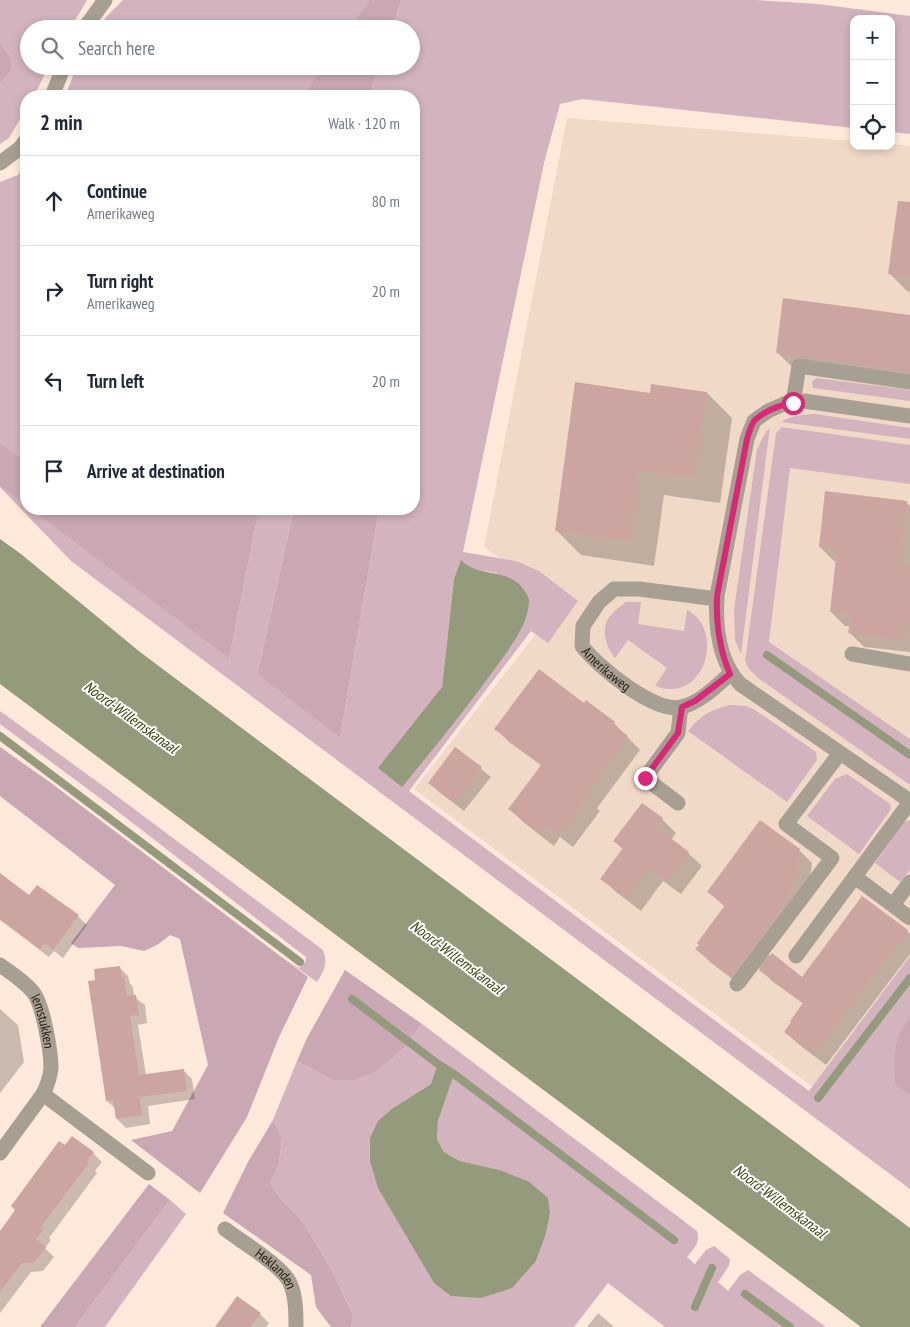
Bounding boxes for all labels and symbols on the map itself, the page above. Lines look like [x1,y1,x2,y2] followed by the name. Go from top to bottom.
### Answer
[782,392,805,415] route start
[578,643,634,695] street label: Amerikaweg
[80,677,183,758] water label: Noord-Willemskanaal
[634,767,657,790] route end
[407,916,508,999] water label: Noord-Willemskanaal
[27,991,58,1050] street label: Iemstukken
[730,1160,831,1243] water label: Noord-Willemskanaal
[252,1244,301,1292] street label: Heklanden

